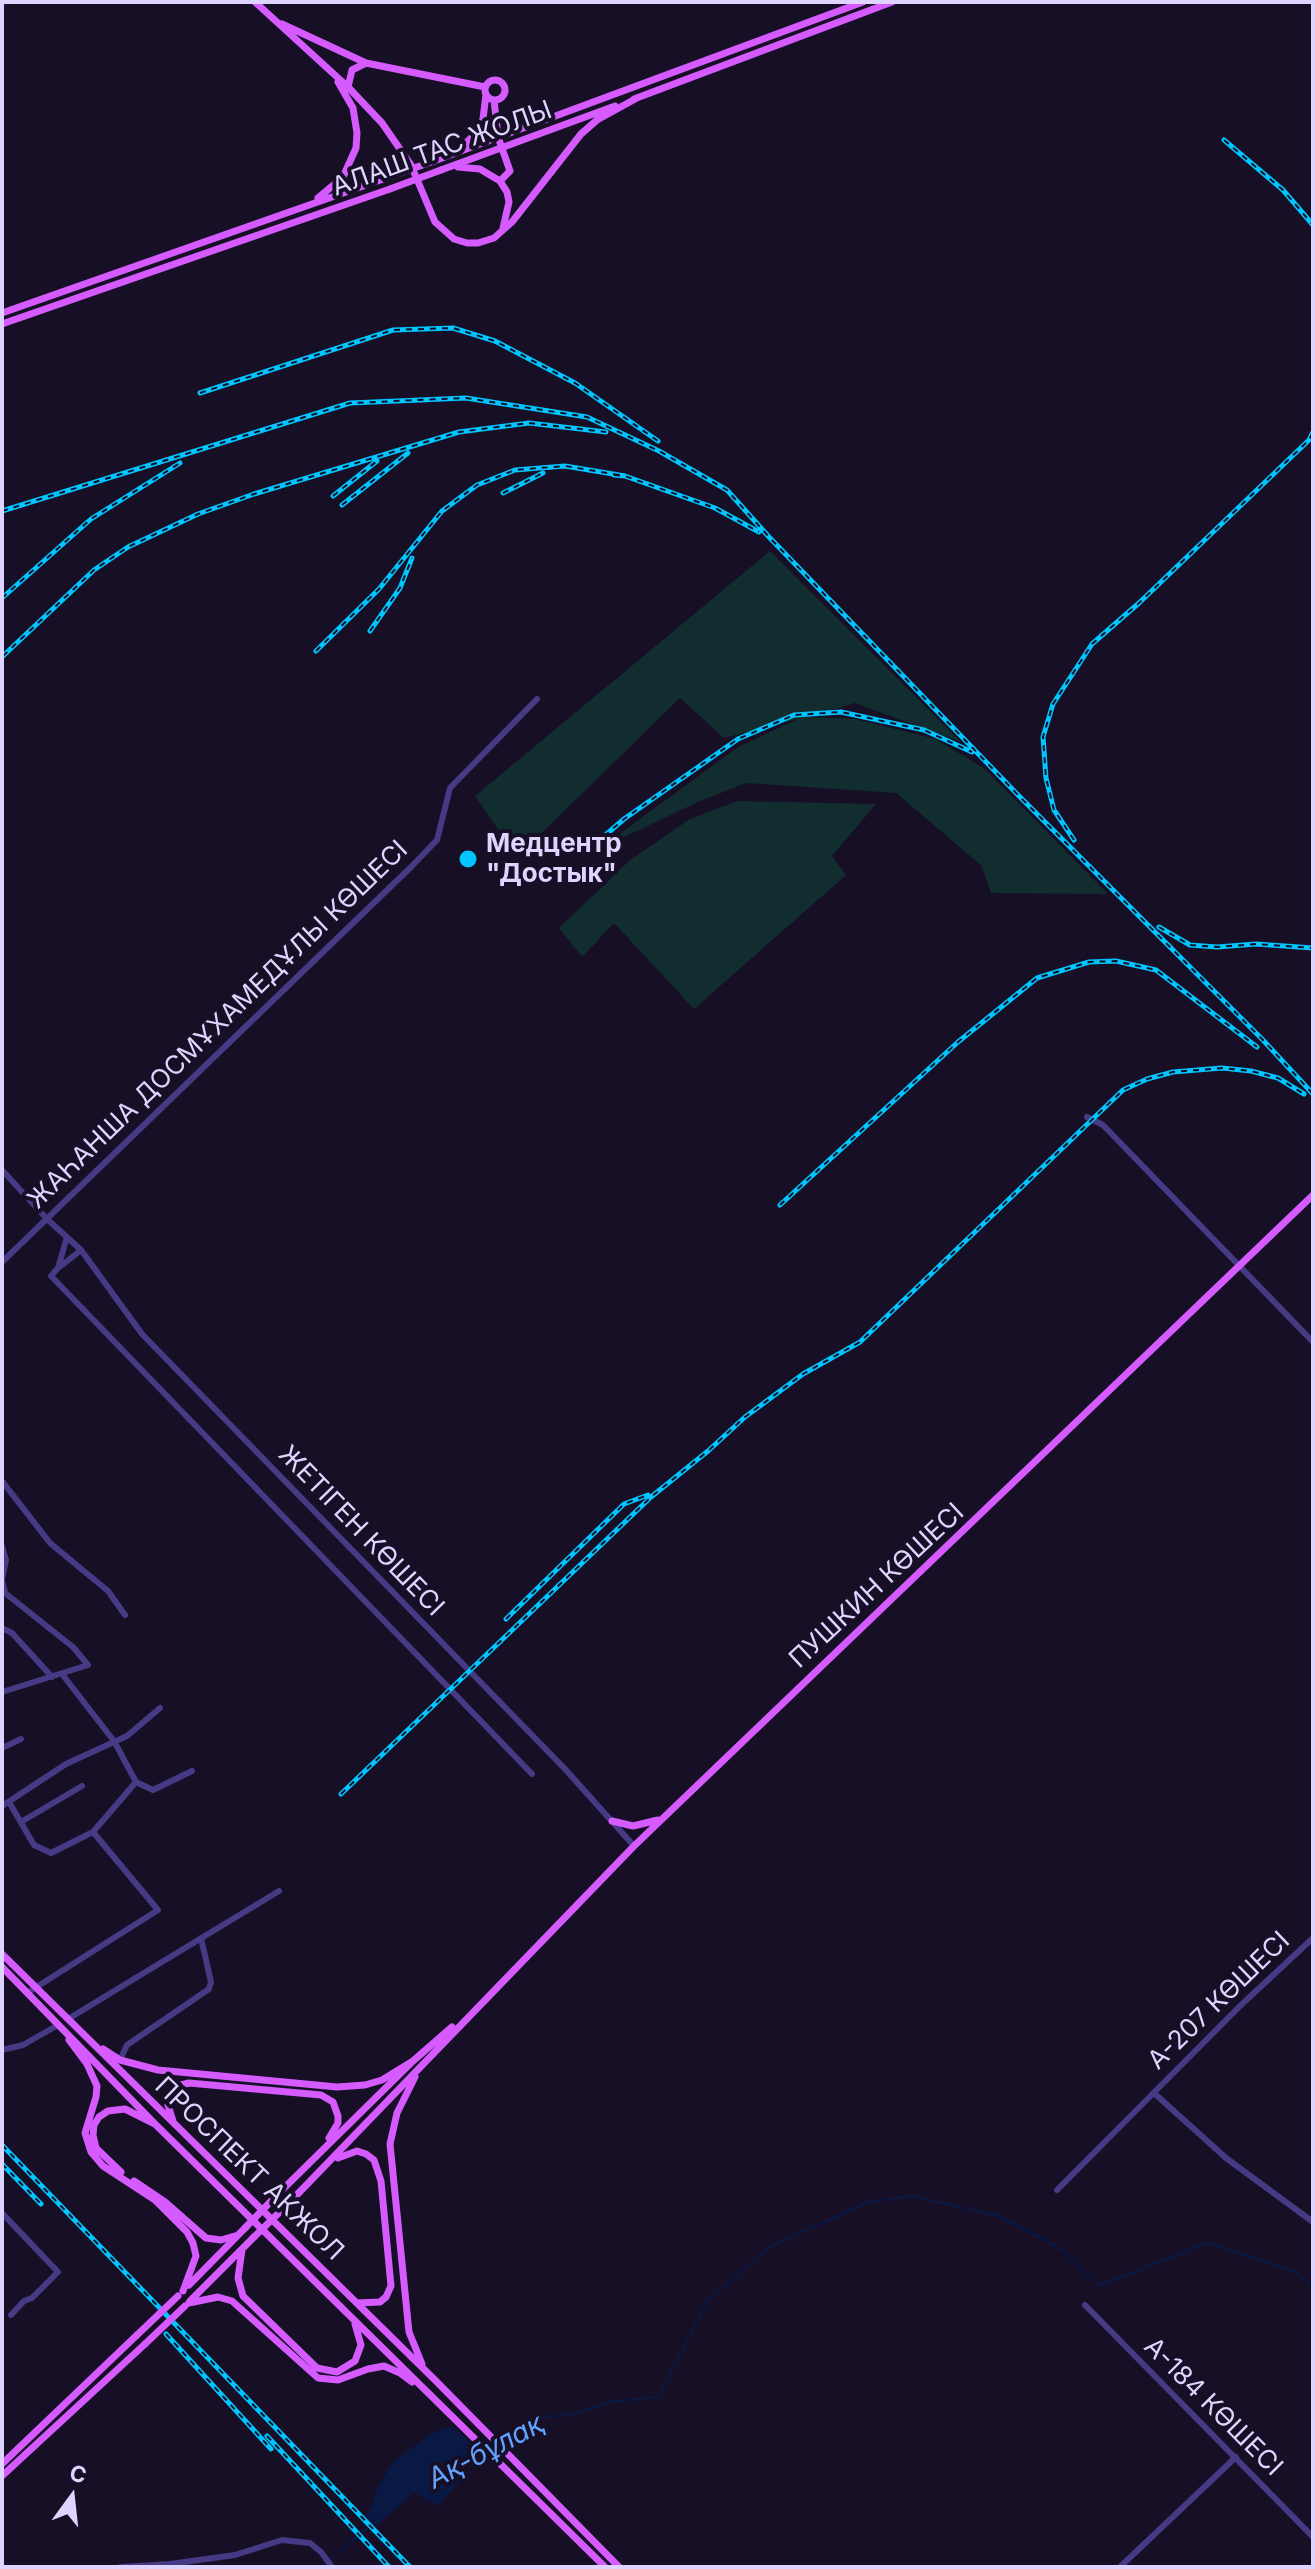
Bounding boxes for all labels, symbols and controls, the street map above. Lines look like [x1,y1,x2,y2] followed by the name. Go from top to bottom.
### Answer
[328,95,556,203] street label: АЛАШ ТАС ЖОЛЫ
[486,828,622,890] place label: Медцентр "Достык"
[21,834,415,1216] street label: ЖАҺАНША ДОСМҰХАМЕДҰЛЫ КӨШЕСІ
[457,848,479,870] marker: Медцентр "Достык"
[272,1439,450,1623] street label: ЖЕТІГЕН КӨШЕСІ
[783,1497,971,1675] street label: ПУШКИН КӨШЕСІ
[1142,1926,1296,2076] street label: А-207 КӨШЕСІ
[148,2071,350,2267] street label: ПРОСПЕКТ АКЖОЛ
[1137,2331,1289,2483] street label: А-184 КӨШЕСІ
[422,2407,550,2497] water label: Ақ-бұлақ
[32,2457,112,2537] north arrow
[67,2459,89,2488] text: С

